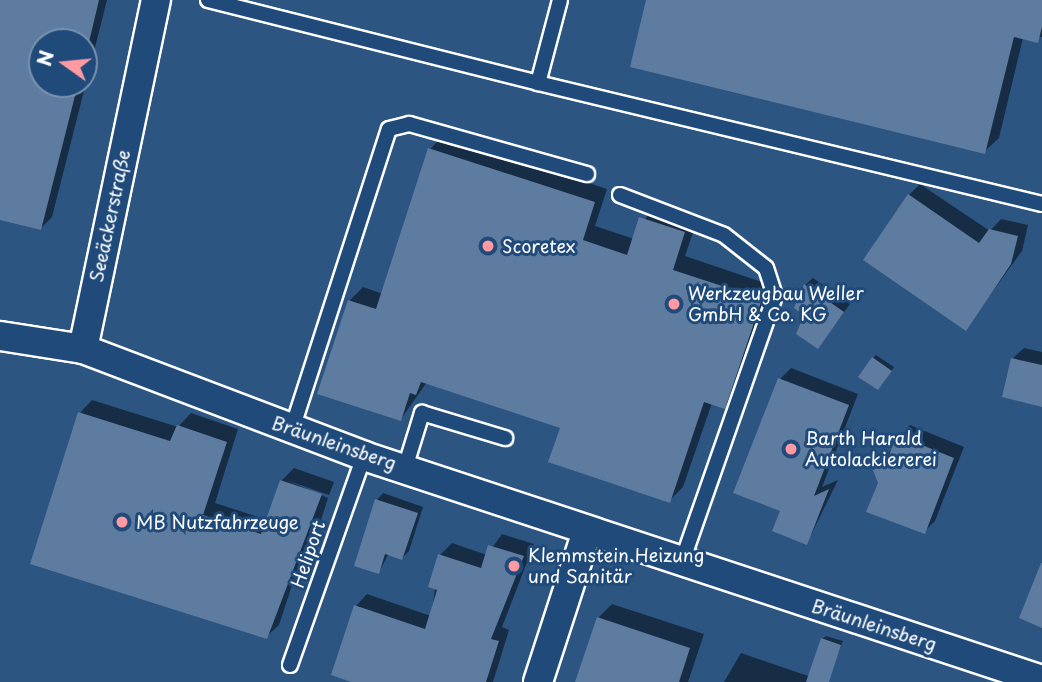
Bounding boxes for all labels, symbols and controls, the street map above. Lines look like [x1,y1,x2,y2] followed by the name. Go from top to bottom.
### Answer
[28,28,98,98] north arrow
[29,47,60,69] text: N
[85,148,135,284] street label: Seeäckerstraße
[502,235,575,257] place label: Scoretex
[480,238,496,254] marker: Scoretex
[688,283,865,326] place label: Werkzeugbau Weller GmbH & Co. KG
[666,296,682,312] marker: Werkzeugbau Weller GmbH & Co. KG
[269,412,399,474] street label: Bräunleinsberg
[805,428,937,471] place label: Barth Harald Autolackiererei
[783,441,799,457] marker: Barth Harald Autolackiererei
[136,511,298,533] place label: MB Nutzfahrzeuge
[114,514,130,530] marker: MB Nutzfahrzeuge
[286,518,330,590] street label: Heliport
[528,545,704,588] place label: Klemmstein Heizung und Sanitär
[506,558,522,574] marker: Klemmstein Heizung und Sanitär
[809,595,939,655] street label: Bräunleinsberg

